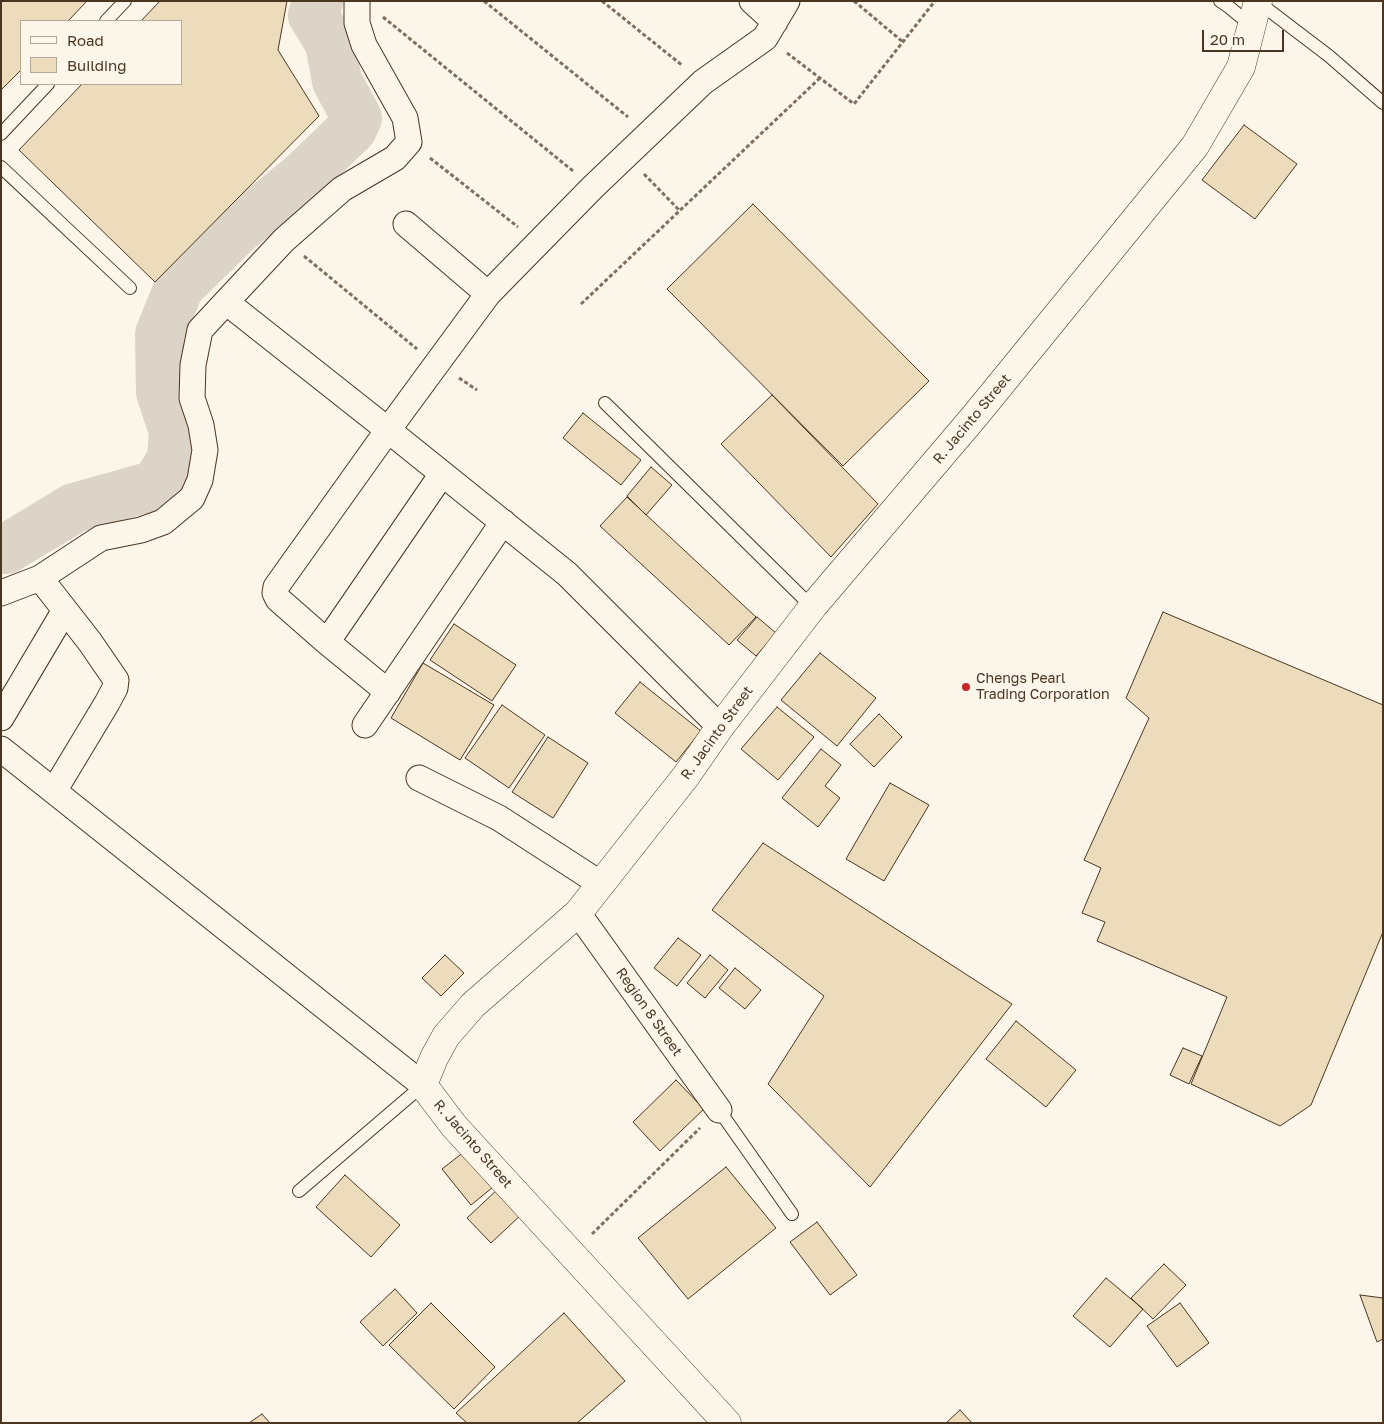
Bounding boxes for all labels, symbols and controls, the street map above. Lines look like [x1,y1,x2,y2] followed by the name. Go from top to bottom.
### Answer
[20,20,182,85] legend
[1204,20,1286,52] scale bar
[1210,30,1245,48] text: 20 m
[67,31,104,49] text: Road
[67,56,127,74] text: Building
[930,371,1014,467] street label: R. Jacinto Street
[976,671,1110,704] place label: Chengs Pearl Trading Corporation
[960,681,972,693] marker: Chengs Pearl Trading Corporation
[677,683,757,783] street label: R. Jacinto Street
[612,965,686,1059] street label: Region 8 Street
[430,1096,516,1192] street label: R. Jacinto Street

